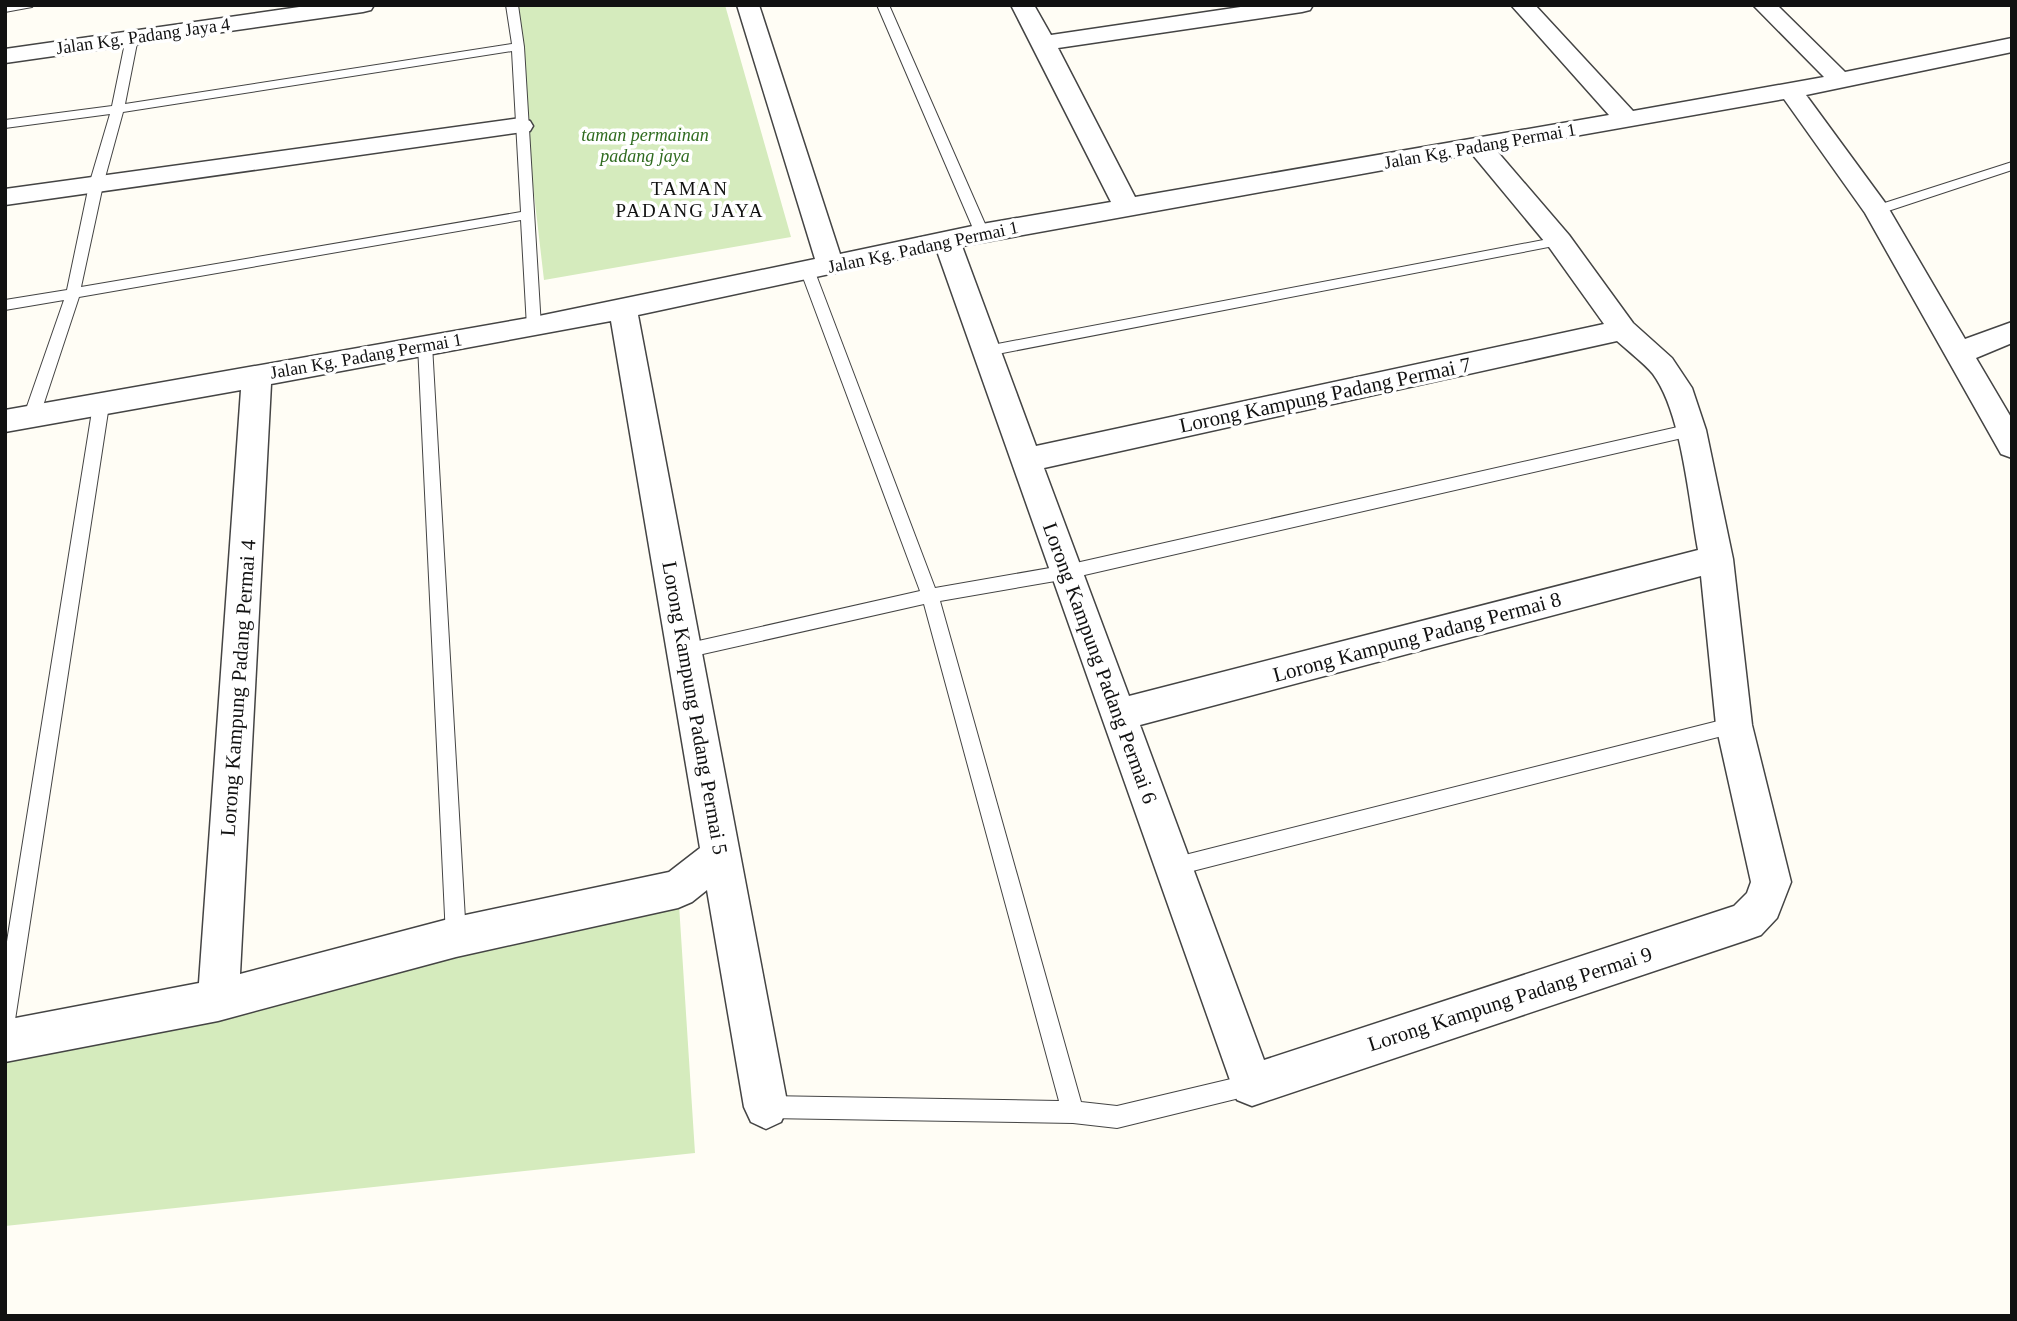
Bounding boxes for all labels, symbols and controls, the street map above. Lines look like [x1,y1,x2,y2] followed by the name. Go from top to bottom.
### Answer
[55,14,231,58] street label: Jalan Kg. Padang Jaya 4
[1383,119,1577,173] street label: Jalan Kg. Padang Permai 1
[581,125,709,166] park label: taman permainan padang jaya
[616,178,764,221] district label: TAMAN PADANG JAYA
[826,217,1020,277] street label: Jalan Kg. Padang Permai 1
[269,329,463,383] street label: Jalan Kg. Padang Permai 1
[1177,352,1473,438] street label: Lorong Kampung Padang Permai 7
[1038,519,1162,807] street label: Lorong Kampung Padang Permai 6
[216,538,260,837] street label: Lorong Kampung Padang Permai 4
[657,559,733,857] street label: Lorong Kampung Padang Permai 5
[1270,587,1564,687] street label: Lorong Kampung Padang Permai 8
[1365,942,1655,1056] street label: Lorong Kampung Padang Permai 9

